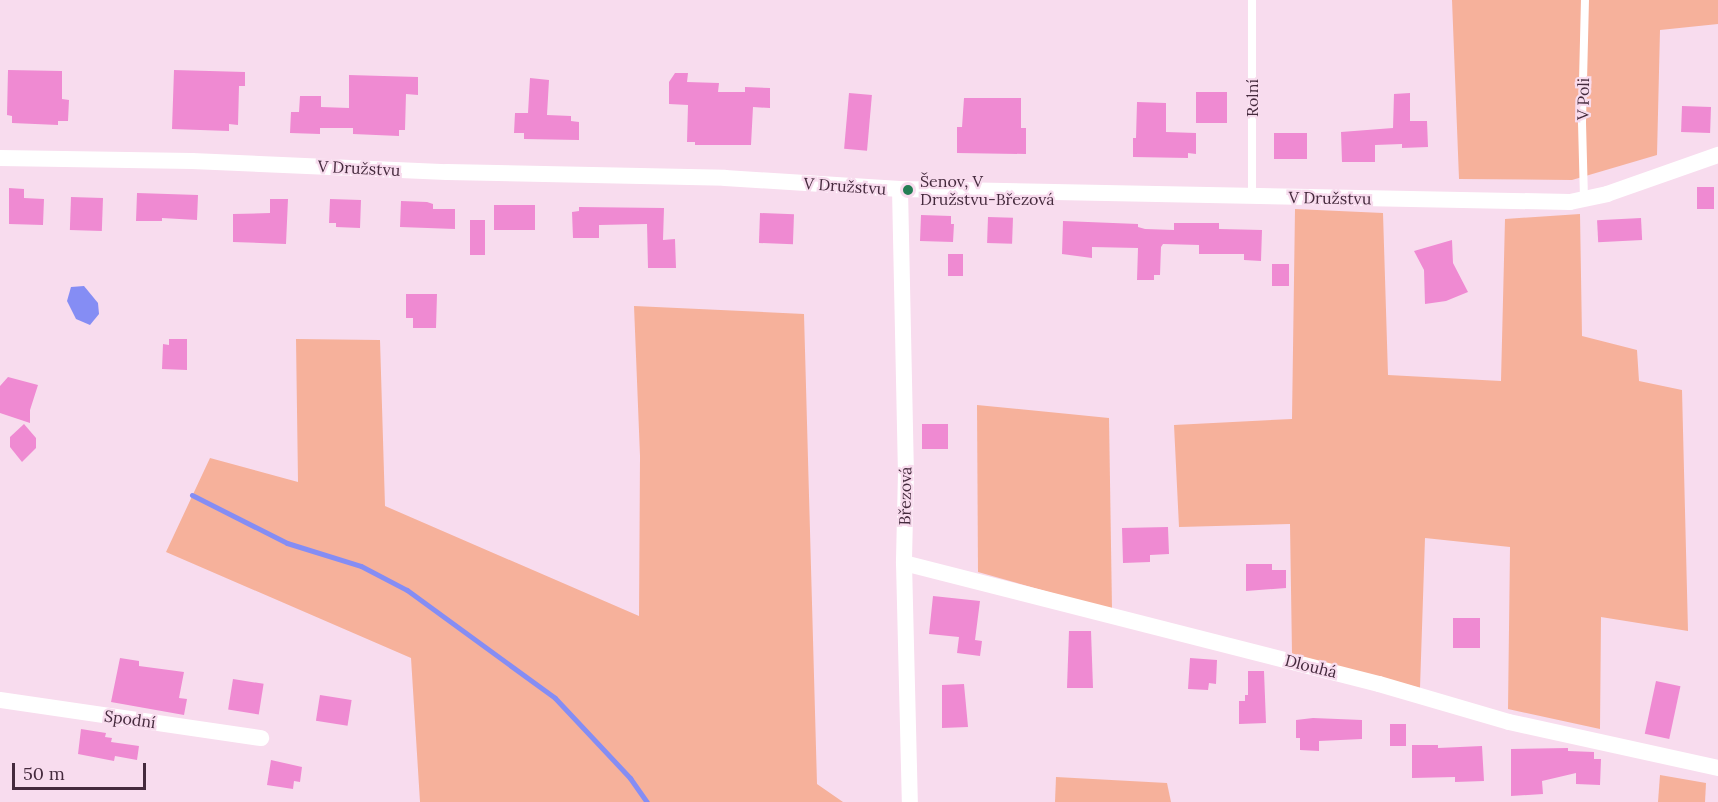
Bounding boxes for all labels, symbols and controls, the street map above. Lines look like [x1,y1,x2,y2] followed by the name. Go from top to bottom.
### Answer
[1573,78,1593,120] street label: V Poli
[1242,79,1262,117] street label: Rolní
[317,156,401,180] street label: V Družstvu
[920,171,1054,209] place label: Šenov, V Družstvu-Březová
[803,174,887,198] street label: V Družstvu
[901,183,915,197] marker: Šenov, V Družstvu-Březová
[1288,188,1372,208] street label: V Družstvu
[895,466,915,526] street label: Březová
[1283,650,1339,682] street label: Dlouhá
[103,706,157,732] street label: Spodní
[15,751,148,789] scale bar
[23,762,65,785] text: 50 m

